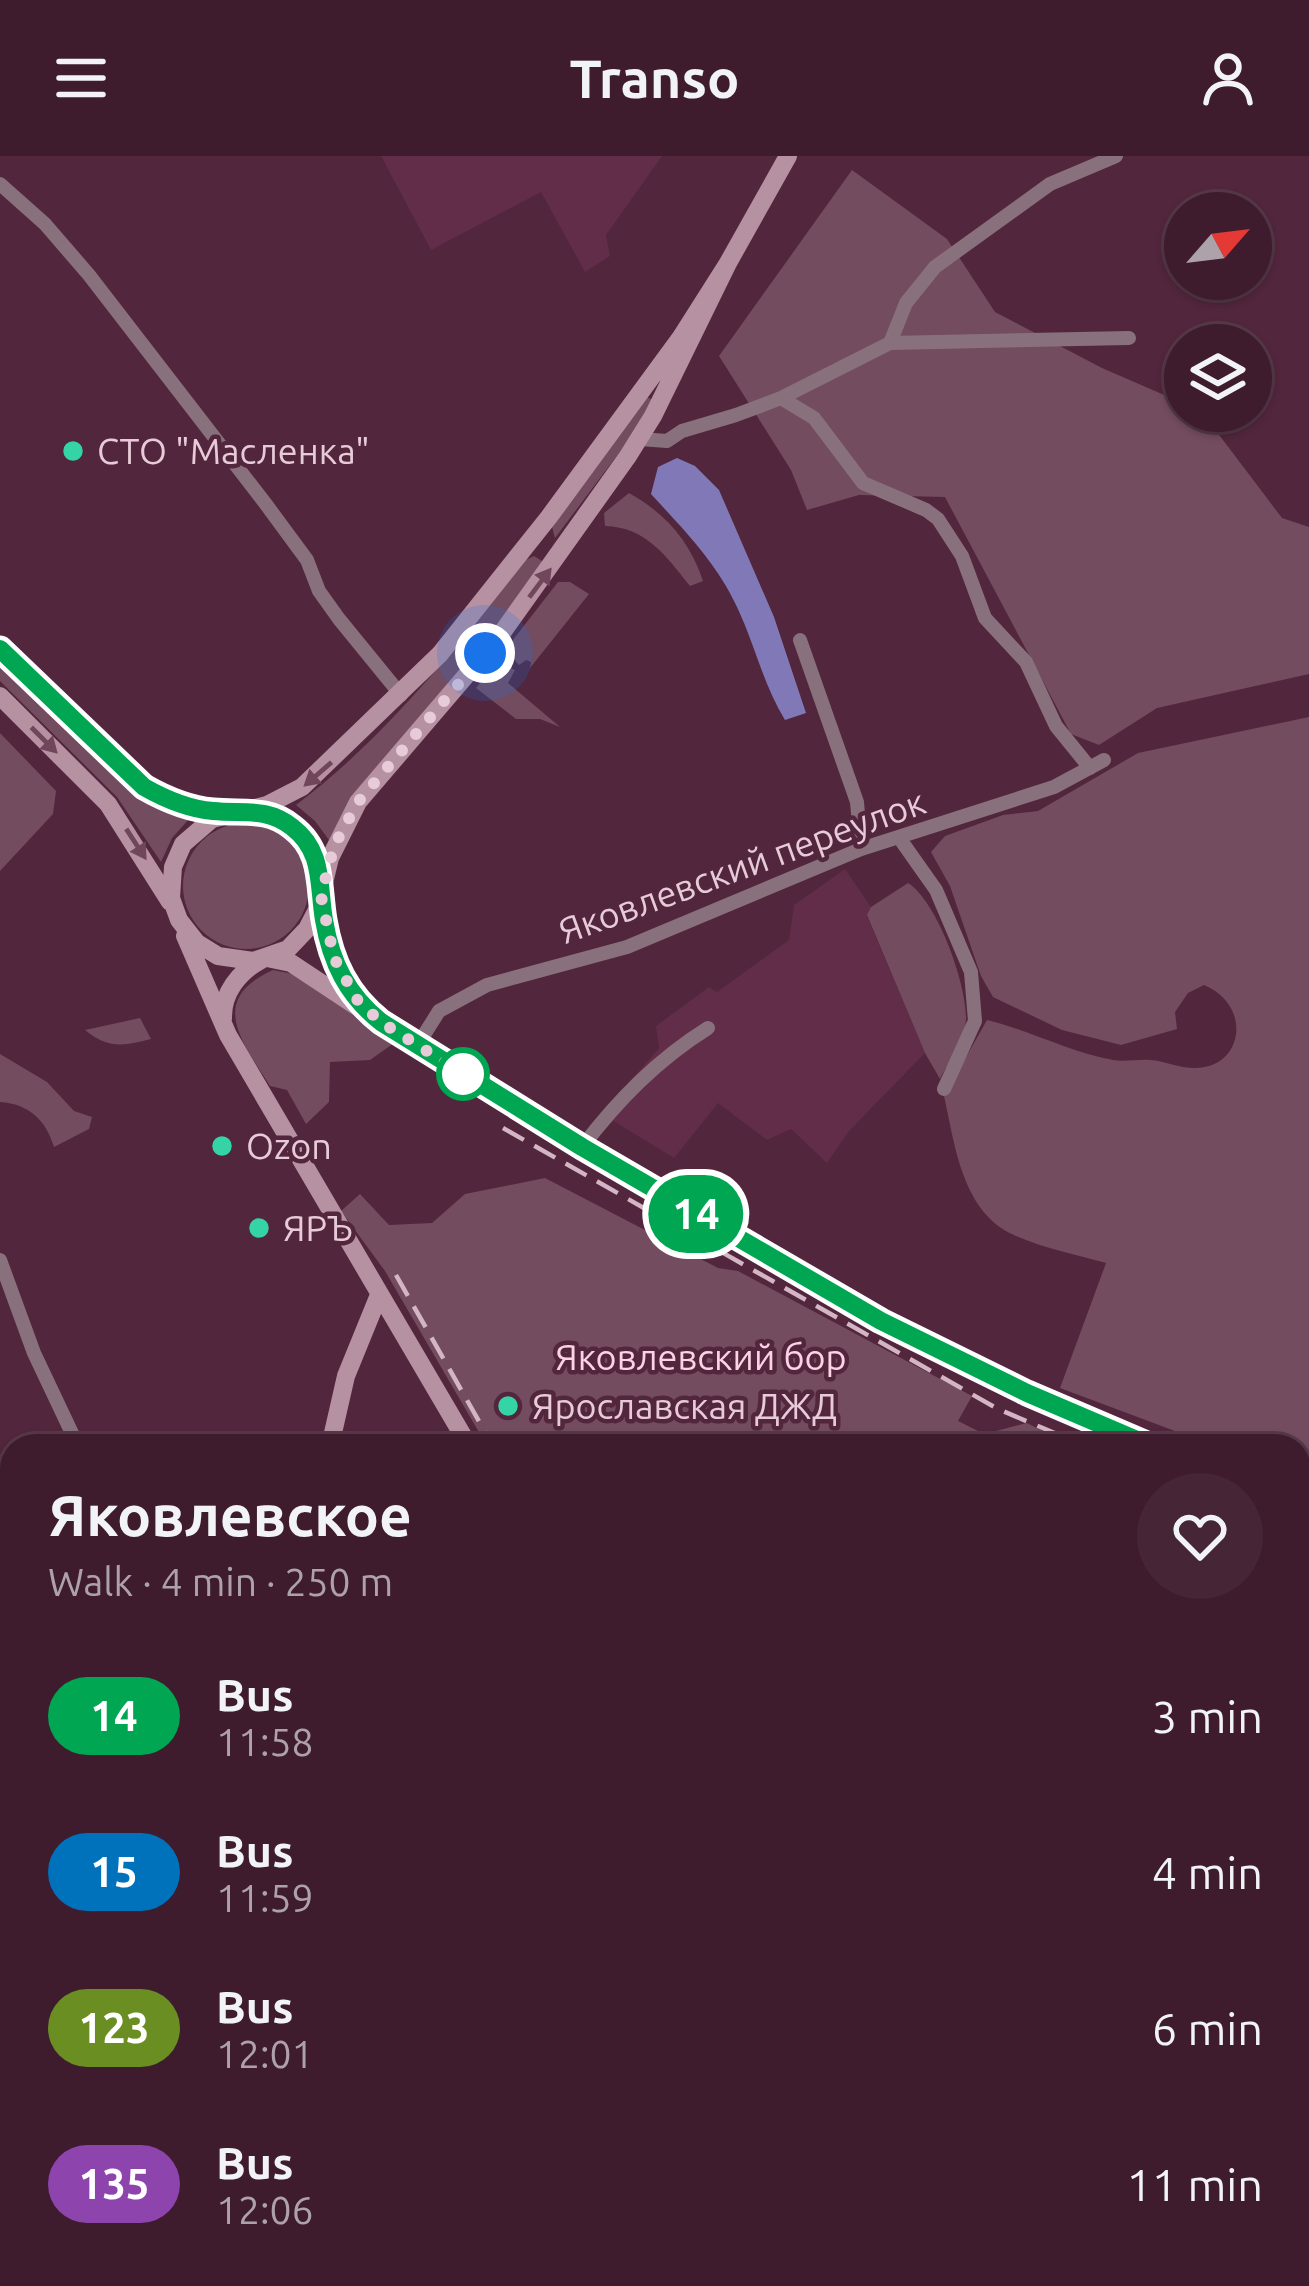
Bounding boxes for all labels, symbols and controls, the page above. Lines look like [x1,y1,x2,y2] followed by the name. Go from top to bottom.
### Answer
[48,45,114,111] icon: menu
[1195,45,1261,111] icon: person
[570,48,739,108] text: Transo
[1164,192,1272,300] north arrow
[1164,192,1272,432] map controls
[1164,324,1272,432] button: layers
[97,430,370,471] place label: СТО "Масленка"
[60,438,86,464] marker: СТО "Масленка"
[527,567,551,599] one-way arrow
[455,623,515,683] your location
[29,725,58,753] one-way arrow
[303,760,333,787] one-way arrow
[553,780,931,951] street label: Яковлевский переулок
[124,828,146,861] one-way arrow
[438,1049,488,1099] unlabelled marker
[246,1125,332,1166] place label: Ozon
[209,1133,235,1159] marker: Ozon
[642,1175,750,1253] line badge: 14
[672,1190,720,1237] text: 14
[283,1207,353,1248] place label: ЯРЪ
[246,1215,272,1241] marker: ЯРЪ
[555,1336,847,1377] park label: Яковлевский бор
[532,1385,837,1426] place label: Ярославская ДЖД
[495,1393,521,1419] marker: Ярославская ДЖД
[1137,1473,1263,1599] button: heart
[48,1483,412,1547] text: Яковлевское
[48,1560,393,1603] text: Walk · 4 min · 250 m
[216,1669,293,1720] text: Bus
[1152,1691,1263,1742] text: 3 min
[90,1692,138,1739] text: 14
[216,1720,314,1763] text: 11:58
[216,1825,293,1876] text: Bus
[1152,1847,1263,1898] text: 4 min
[90,1848,138,1895] text: 15
[216,1876,314,1919] text: 11:59
[216,1981,293,2032] text: Bus
[1152,2003,1263,2054] text: 6 min
[78,2004,150,2051] text: 123
[216,2032,314,2075] text: 12:01
[216,2137,293,2188] text: Bus
[1126,2159,1263,2210] text: 11 min
[78,2160,150,2207] text: 135
[216,2188,314,2231] text: 12:06

